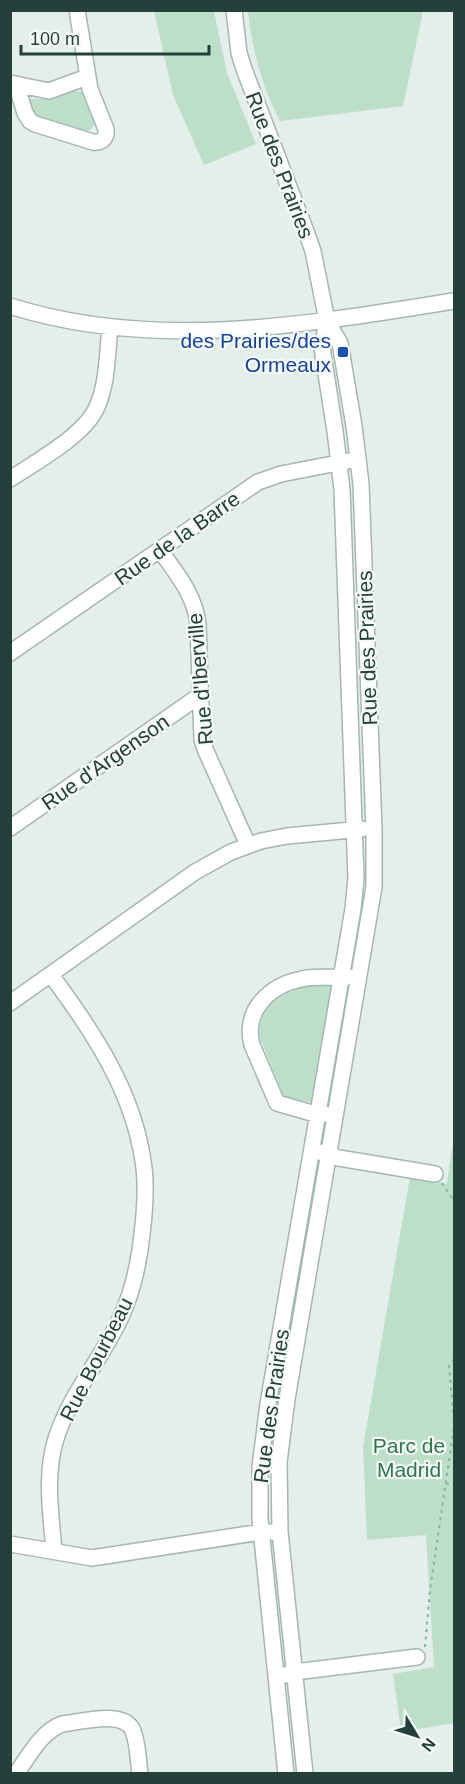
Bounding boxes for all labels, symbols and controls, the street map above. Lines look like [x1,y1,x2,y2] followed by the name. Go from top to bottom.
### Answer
[21,18,208,56] scale bar
[30,29,80,49] text: 100 m
[241,88,319,242] street label: Rue des Prairies
[180,329,331,376] place label: des Prairies/des Ormeaux
[336,345,350,359] marker: des Prairies/des Ormeaux
[110,486,244,590] street label: Rue de la Barre
[353,570,381,726] street label: Rue des Prairies
[183,612,217,746] street label: Rue d'Iberville
[37,710,173,814] street label: Rue d'Argenson
[55,1293,137,1425] street label: Rue Bourbeau
[249,1328,293,1484] street label: Rue des Prairies
[373,1434,445,1481] park label: Parc de Madrid
[387,1706,447,1766] north arrow
[418,1735,439,1755] text: N

